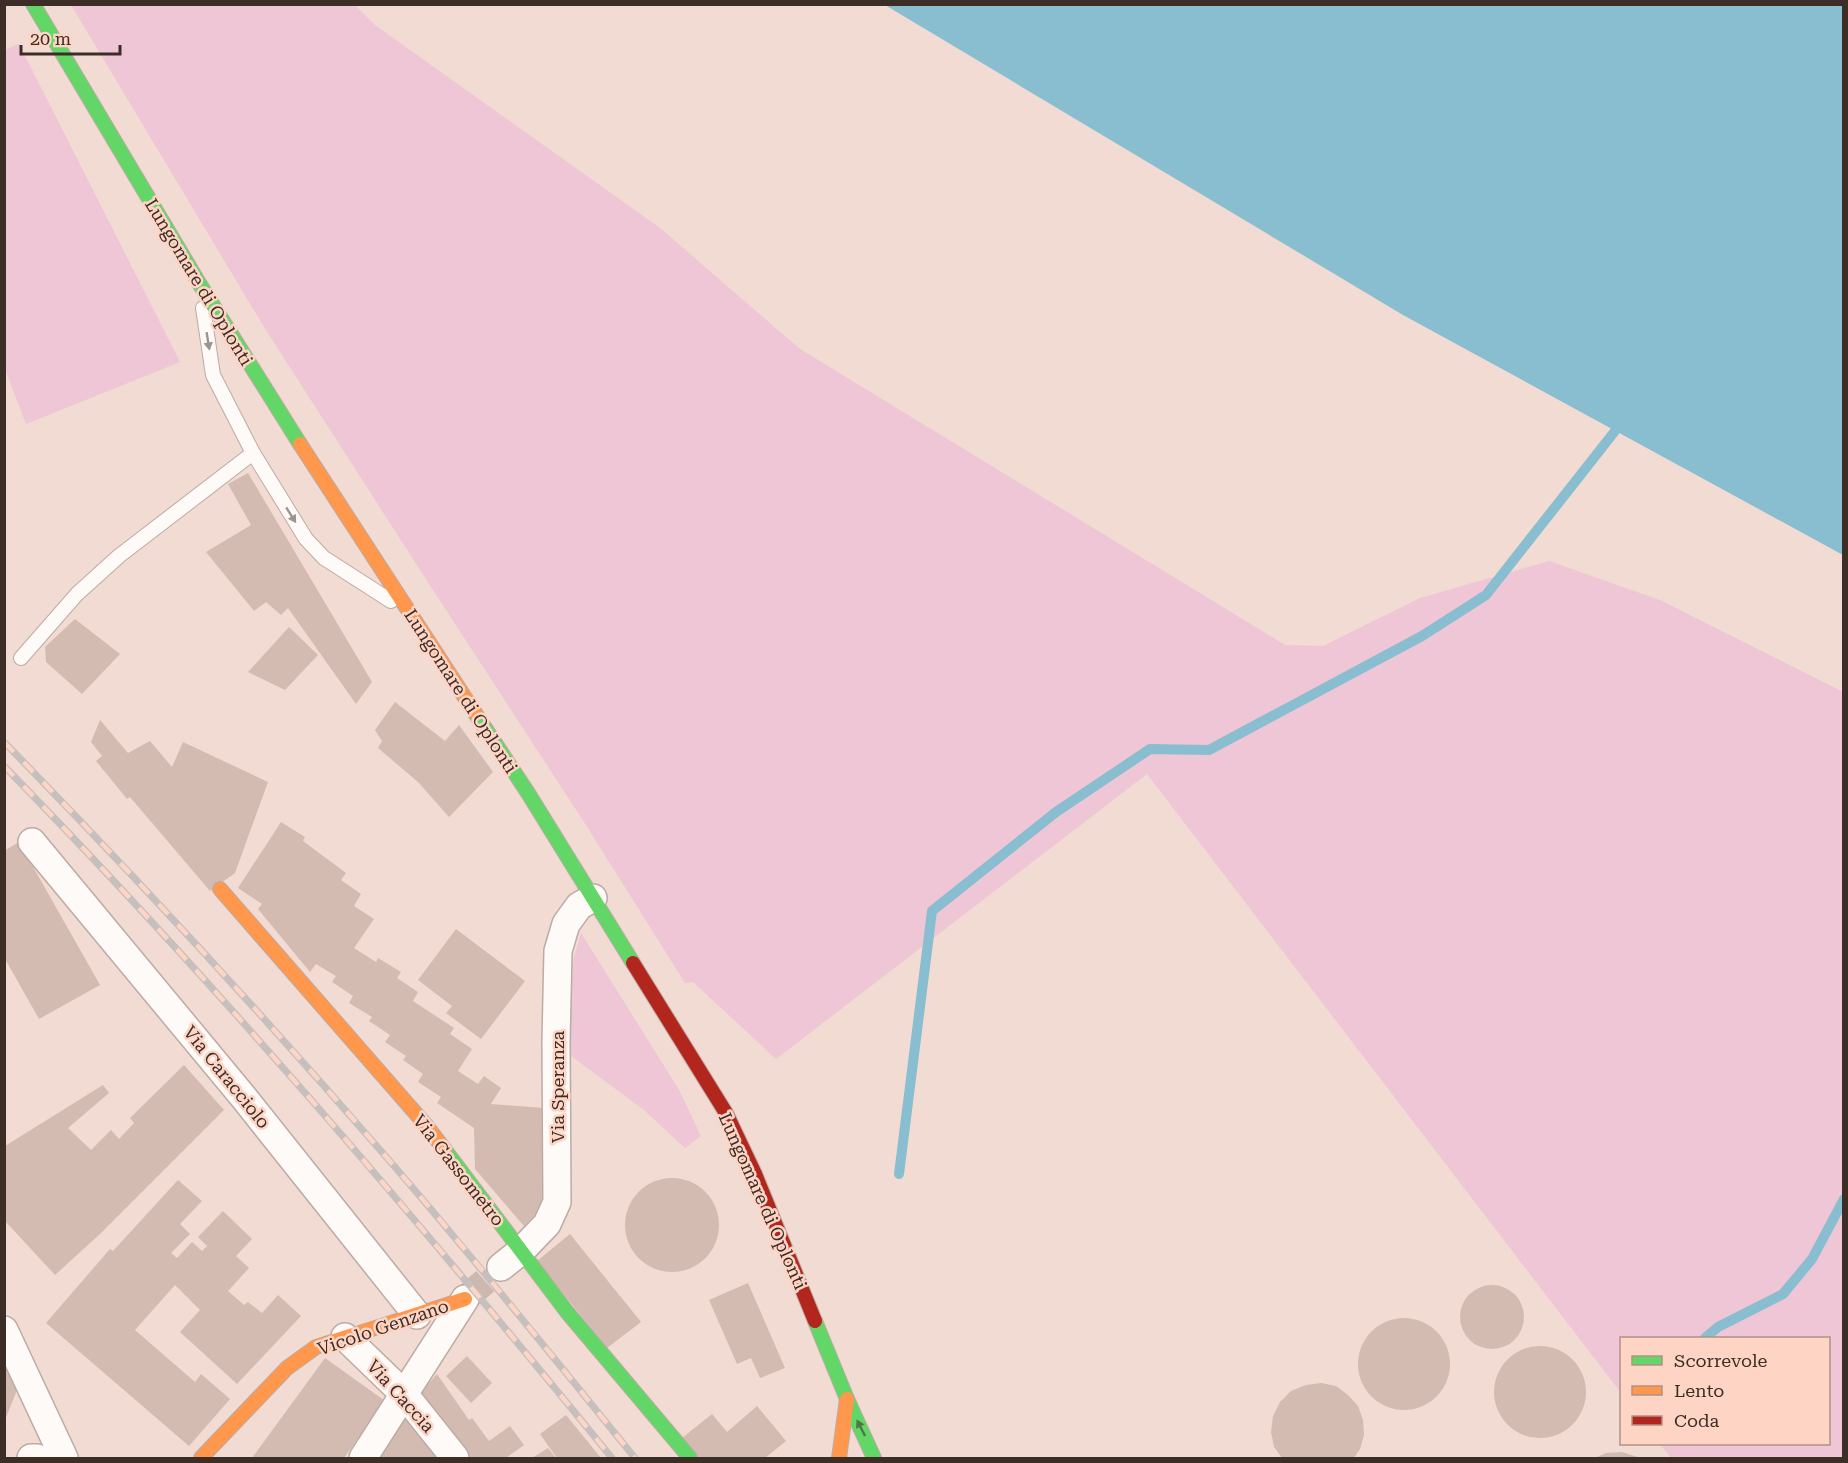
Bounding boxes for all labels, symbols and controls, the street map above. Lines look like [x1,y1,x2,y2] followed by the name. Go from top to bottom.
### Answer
[21,18,120,56] scale bar
[30,28,71,49] text: 20 m
[141,195,257,370] street label: Lungomare di Oplonti
[203,331,212,350] one-way arrow
[286,507,297,523] one-way arrow
[400,605,522,777] street label: Lungomare di Oplonti
[179,1022,275,1132] street label: Via Caracciolo
[547,1031,568,1143] street label: Via Speranza
[715,1109,812,1293] street label: Lungomare di Oplonti
[409,1110,509,1230] street label: Via Gassometro
[315,1295,451,1359] street label: Vicolo Genzano
[1620,1337,1830,1445] legend
[1674,1350,1768,1371] text: Scorrevole
[363,1355,439,1437] street label: Via Caccia
[1674,1380,1724,1401] text: Lento
[1674,1410,1720,1431] text: Coda
[857,1420,866,1437] one-way arrow

